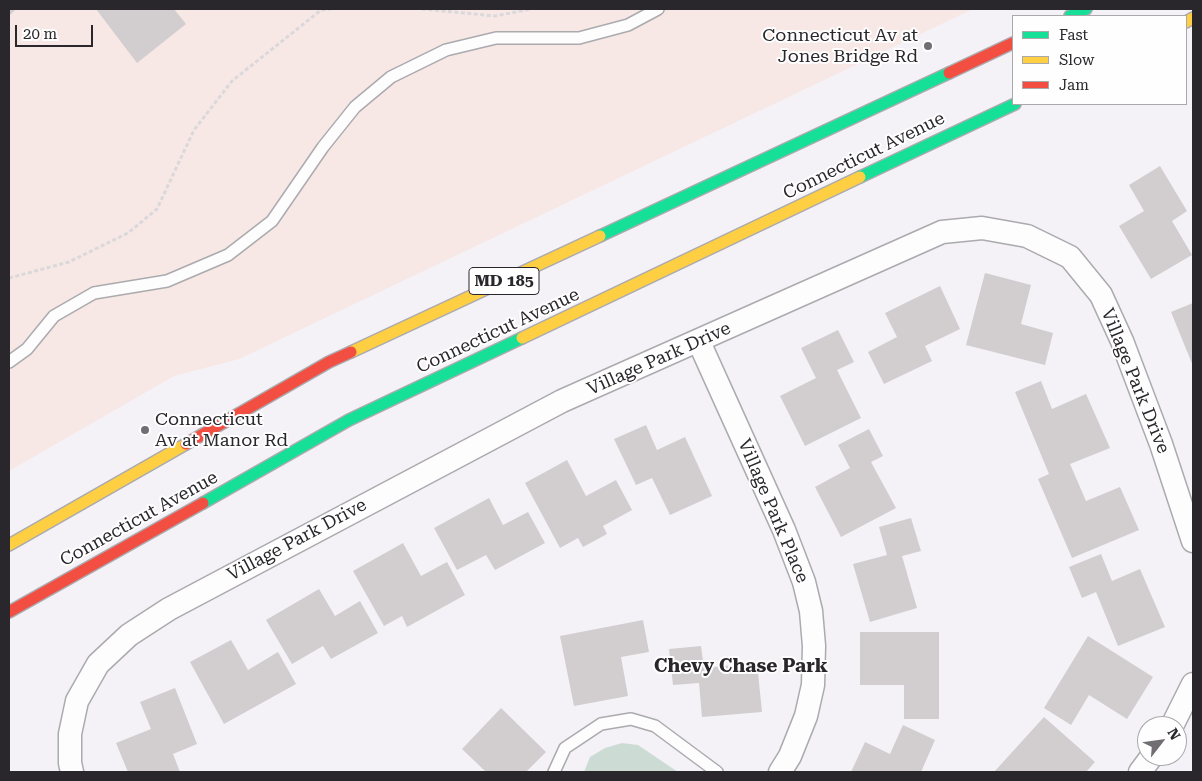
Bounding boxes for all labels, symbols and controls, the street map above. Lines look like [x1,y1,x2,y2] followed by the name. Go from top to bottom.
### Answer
[18,15,95,47] scale bar
[1012,15,1187,105] legend
[23,25,57,43] text: 20 m
[762,25,918,68] place label: Connecticut Av at Jones Bridge Rd
[1059,26,1088,44] text: Fast
[922,40,934,52] marker: Connecticut Av at Jones Bridge Rd
[1059,51,1094,69] text: Slow
[1059,76,1089,94] text: Jam
[780,108,948,204] street label: Connecticut Avenue
[469,268,539,294] road number: MD 185
[413,284,583,378] street label: Connecticut Avenue
[1096,305,1174,457] street label: Village Park Drive
[584,318,734,400] street label: Village Park Drive
[155,409,288,452] place label: Connecticut Av at Manor Rd
[139,424,151,436] marker: Connecticut Av at Manor Rd
[733,436,813,586] street label: Village Park Place
[56,467,222,571] street label: Connecticut Avenue
[224,494,370,586] street label: Village Park Drive
[654,655,828,677] district label: Chevy Chase Park
[1137,716,1187,766] north arrow
[1165,725,1184,743] text: N

